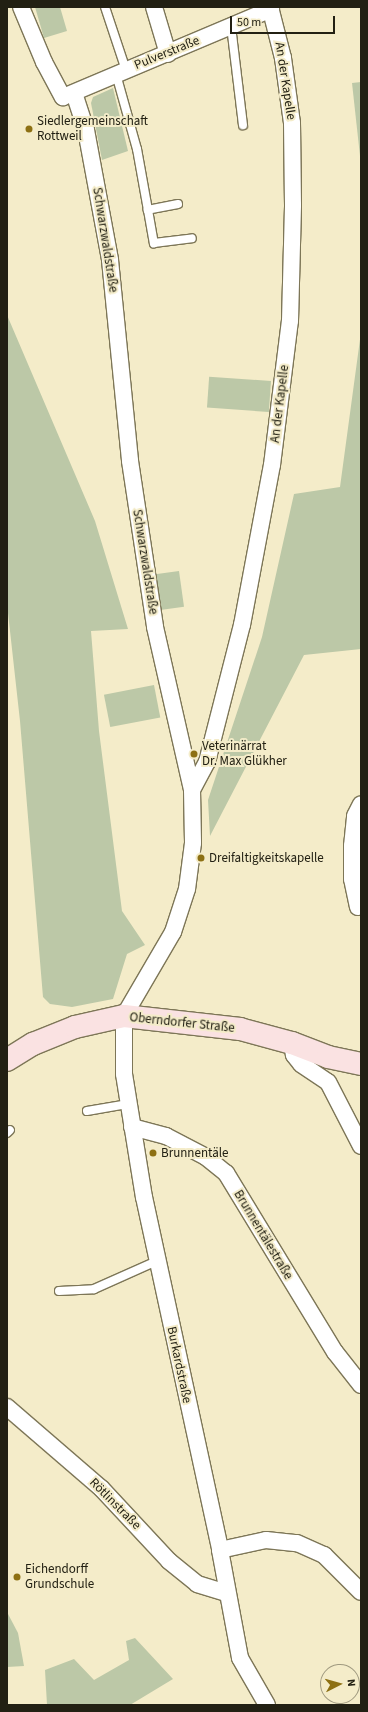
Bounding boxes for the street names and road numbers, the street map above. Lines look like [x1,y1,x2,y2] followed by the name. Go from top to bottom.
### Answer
[132,33,202,73] street label: Pulverstraße
[271,41,299,121] street label: An der Kapelle
[89,186,121,294] street label: Schwarzwaldstraße
[267,364,293,444] street label: An der Kapelle
[129,508,161,616] street label: Schwarzwaldstraße
[129,1010,235,1036] street label: Oberndorfer Straße
[230,1187,296,1283] street label: Brunnentälestraße
[163,1325,195,1405] street label: Burkardstraße
[86,1475,144,1533] street label: Rötlinstraße

